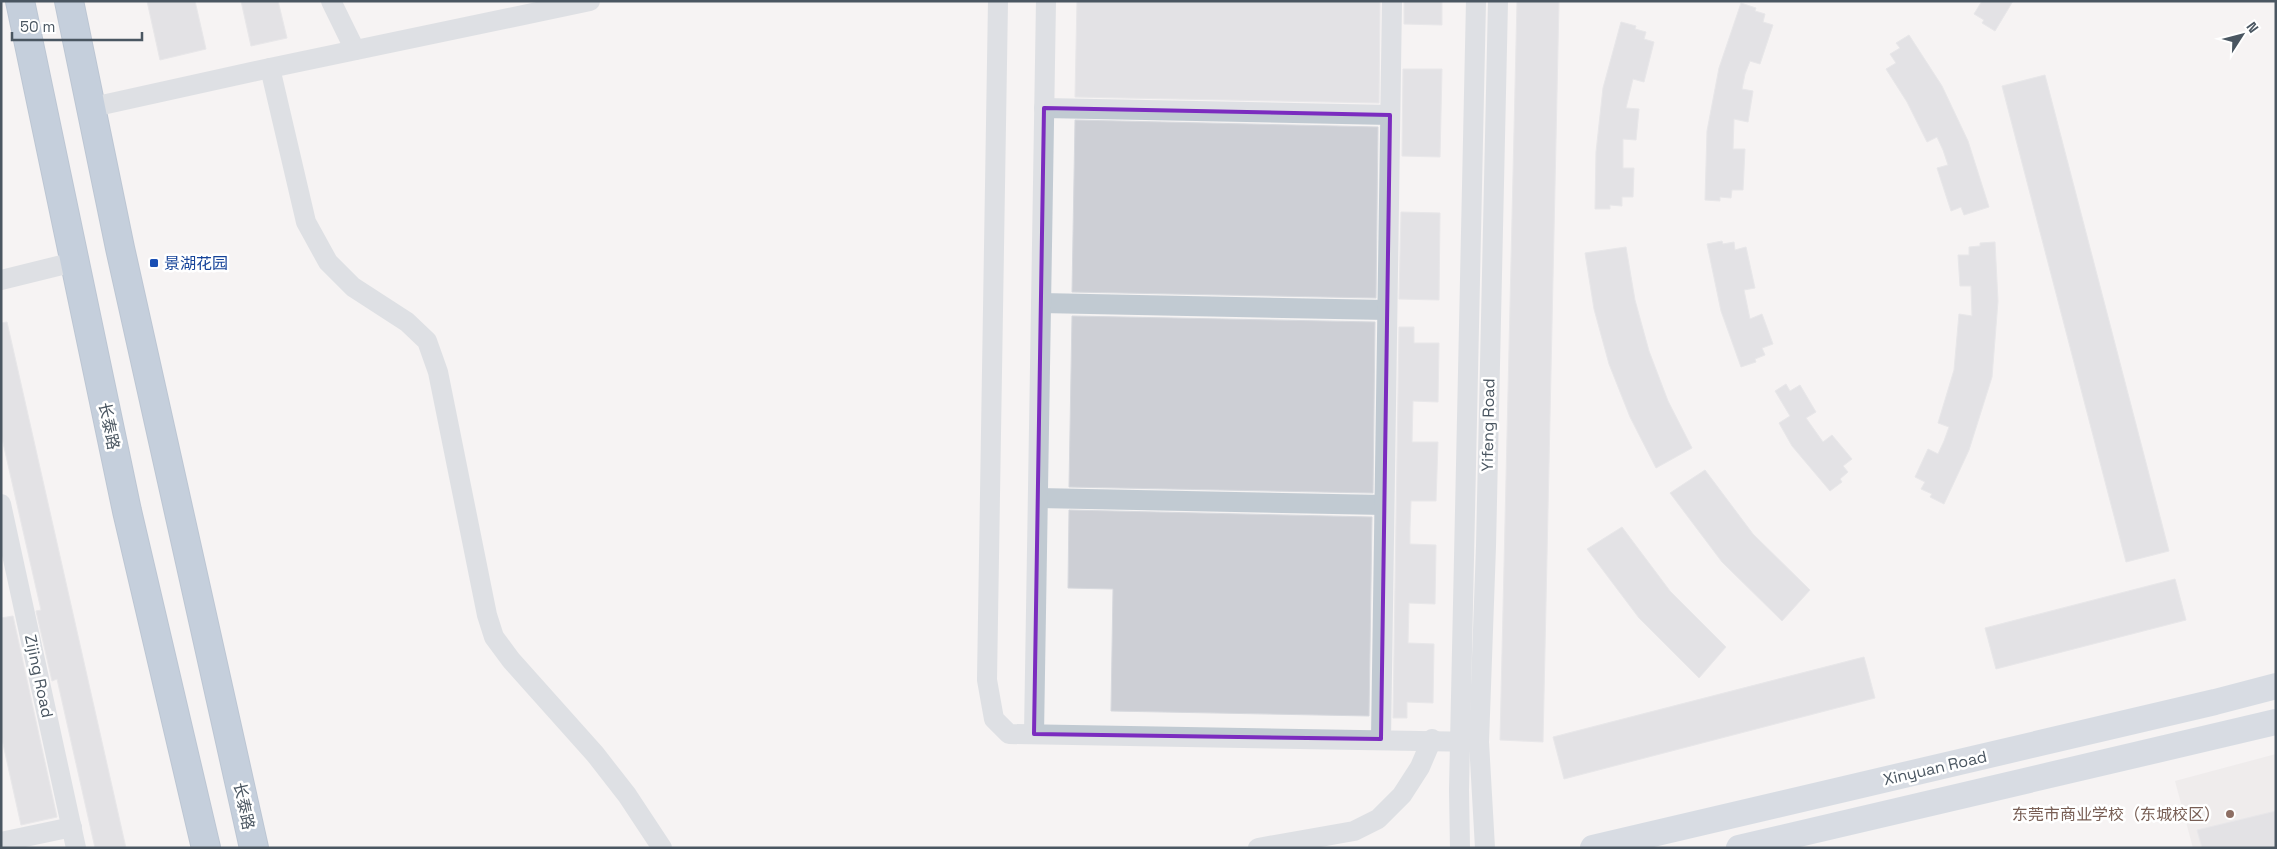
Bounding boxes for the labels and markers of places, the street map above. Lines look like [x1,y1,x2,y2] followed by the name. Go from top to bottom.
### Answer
[164,253,228,274] place label: 景湖花园
[148,257,160,269] marker: 景湖花园
[2012,804,2220,825] place label: 东莞市商业学校（东城校区）
[2224,808,2236,820] marker: 东莞市商业学校（东城校区）

